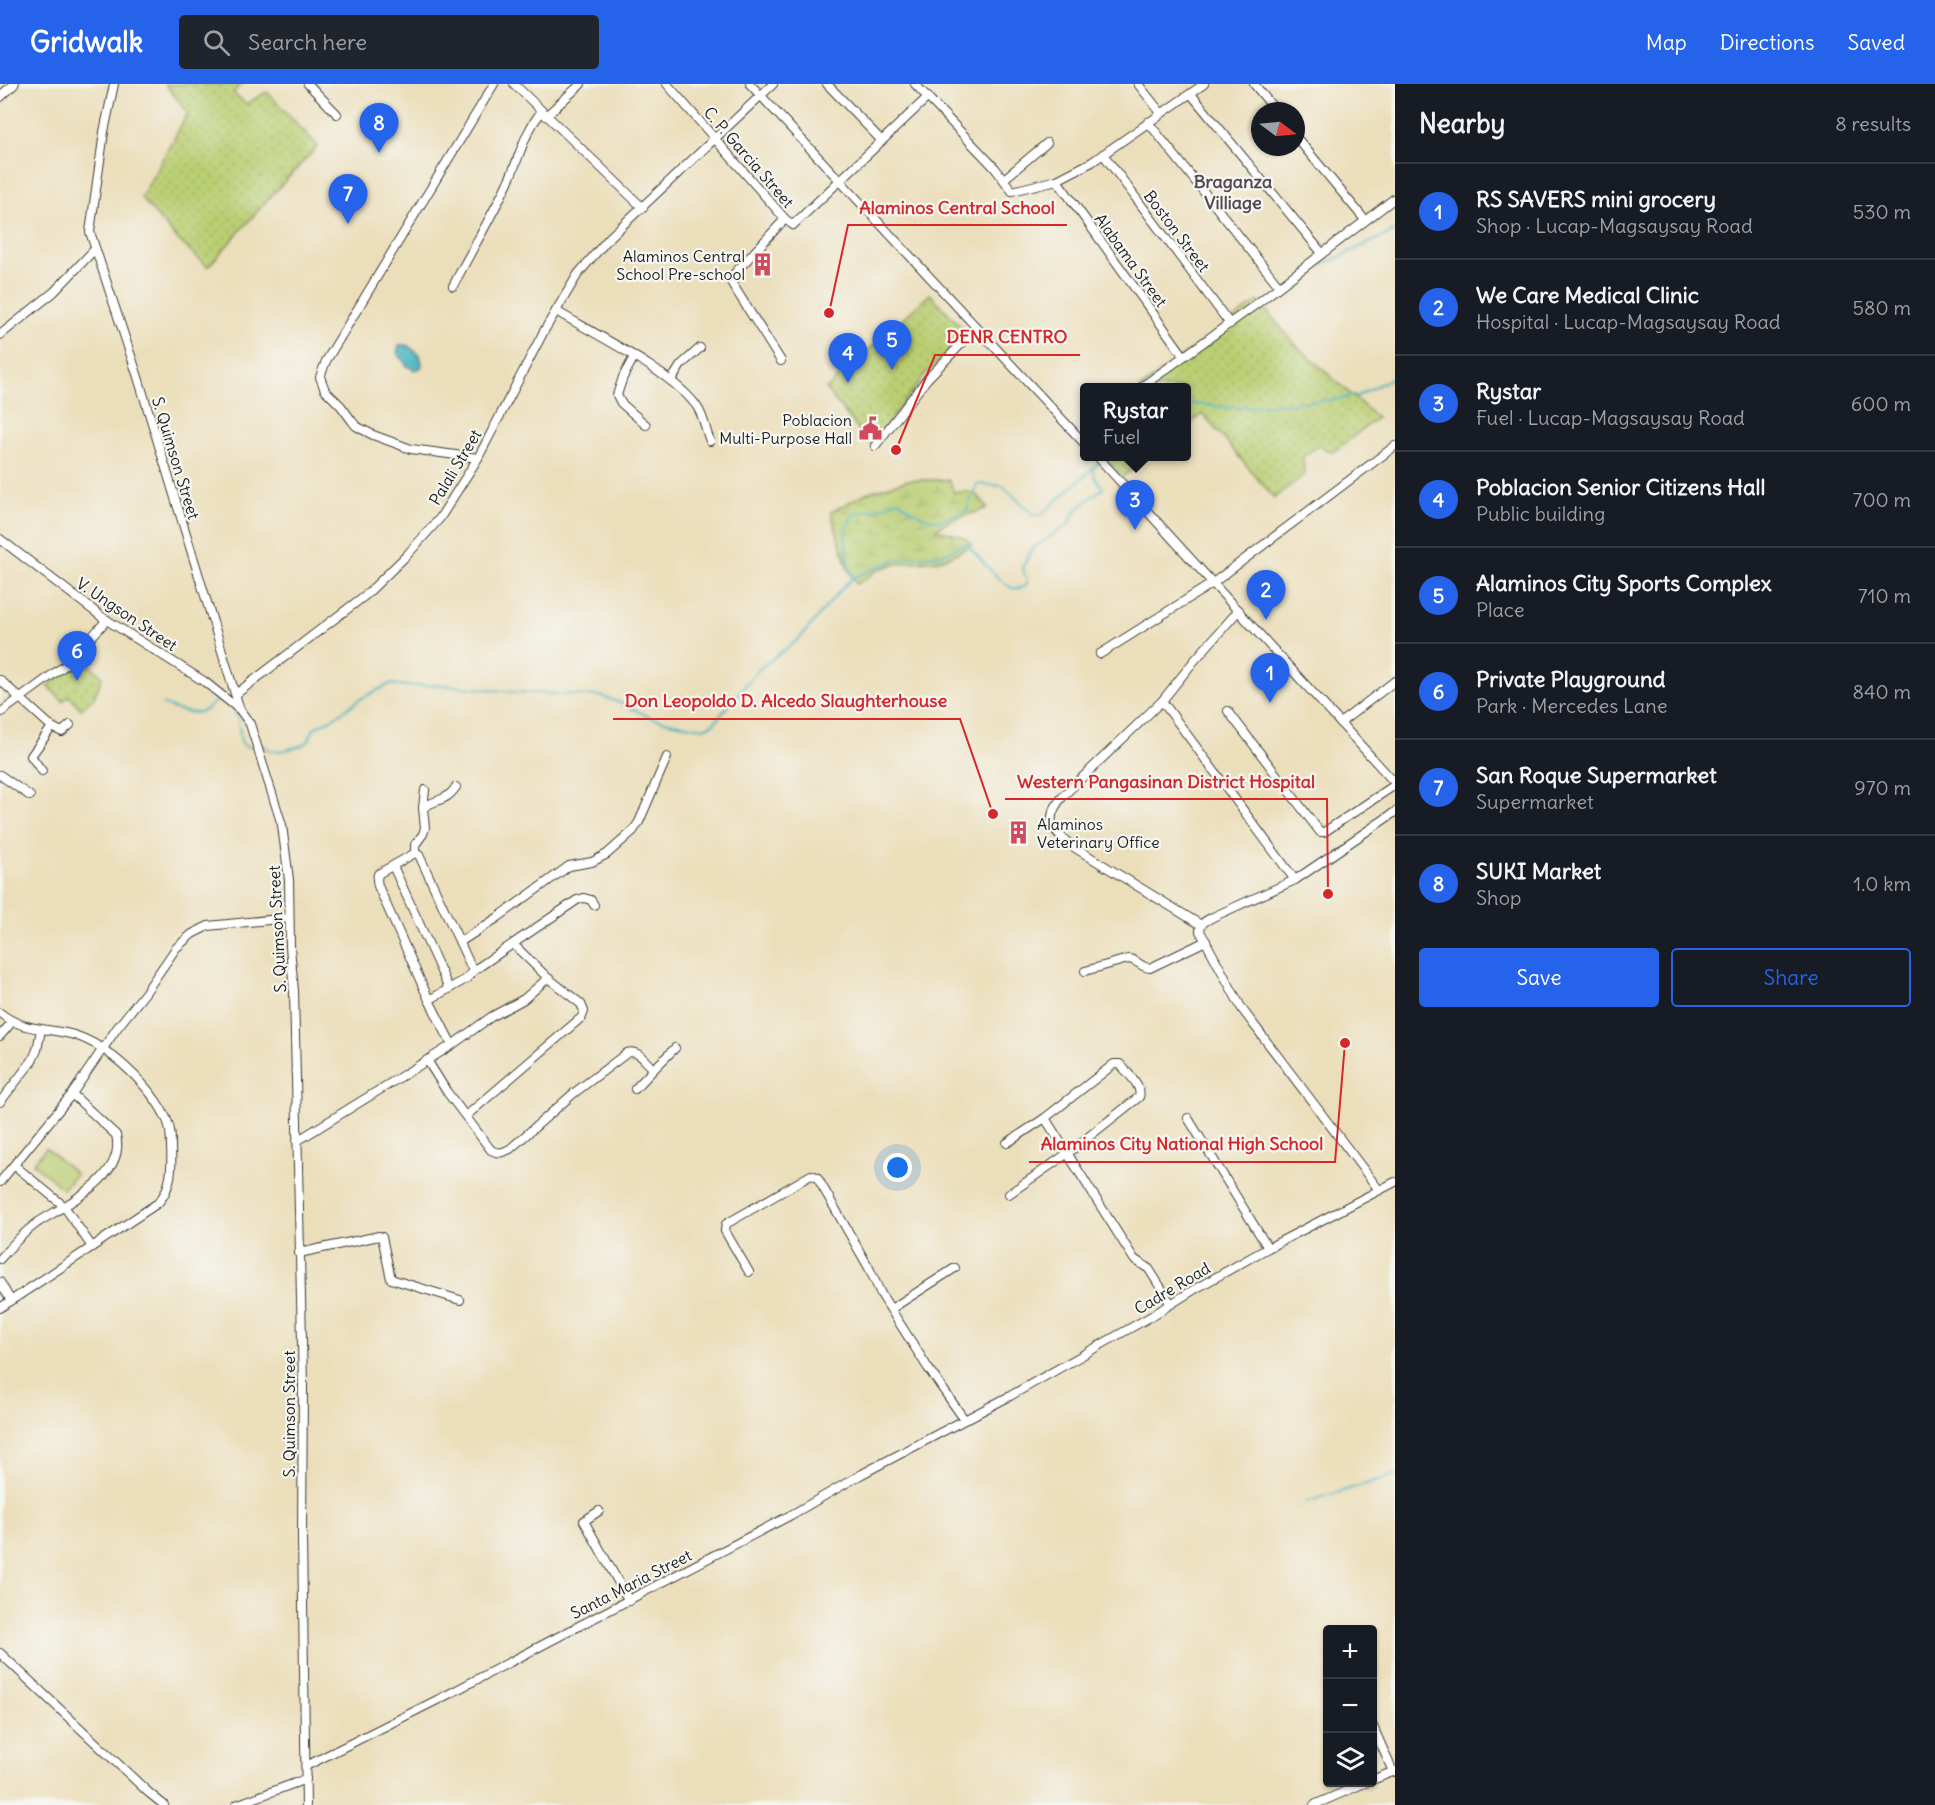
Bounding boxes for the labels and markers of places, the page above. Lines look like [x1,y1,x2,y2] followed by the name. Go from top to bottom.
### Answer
[360,104,398,153] pin: 8
[328,174,368,224] pin: 7
[848,189,1067,225] callout: Alaminos Central School
[616,246,745,284] place label: Alaminos Central School Pre-school
[750,252,776,278] building icon: Alaminos Central School Pre-school
[935,319,1080,355] callout: DENR CENTRO
[872,320,912,370] pin: 5
[828,334,868,383] pin: 4
[719,410,852,448] place label: Poblacion Multi-Purpose Hall
[857,416,883,442] public building icon: Poblacion Multi-Purpose Hall
[1116,480,1154,530] pin: 3
[1246,570,1286,620] pin: 2
[58,632,97,681] pin: 6
[1250,654,1290,703] pin: 1
[613,683,960,719] callout: Don Leopoldo D. Alcedo Slaughterhouse
[1005,763,1327,799] callout: Western Pangasinan District Hospital
[1037,814,1160,852] place label: Alaminos Veterinary Office
[1006,820,1032,846] building icon: Alaminos Veterinary Office
[1029,1126,1335,1162] callout: Alaminos City National High School

